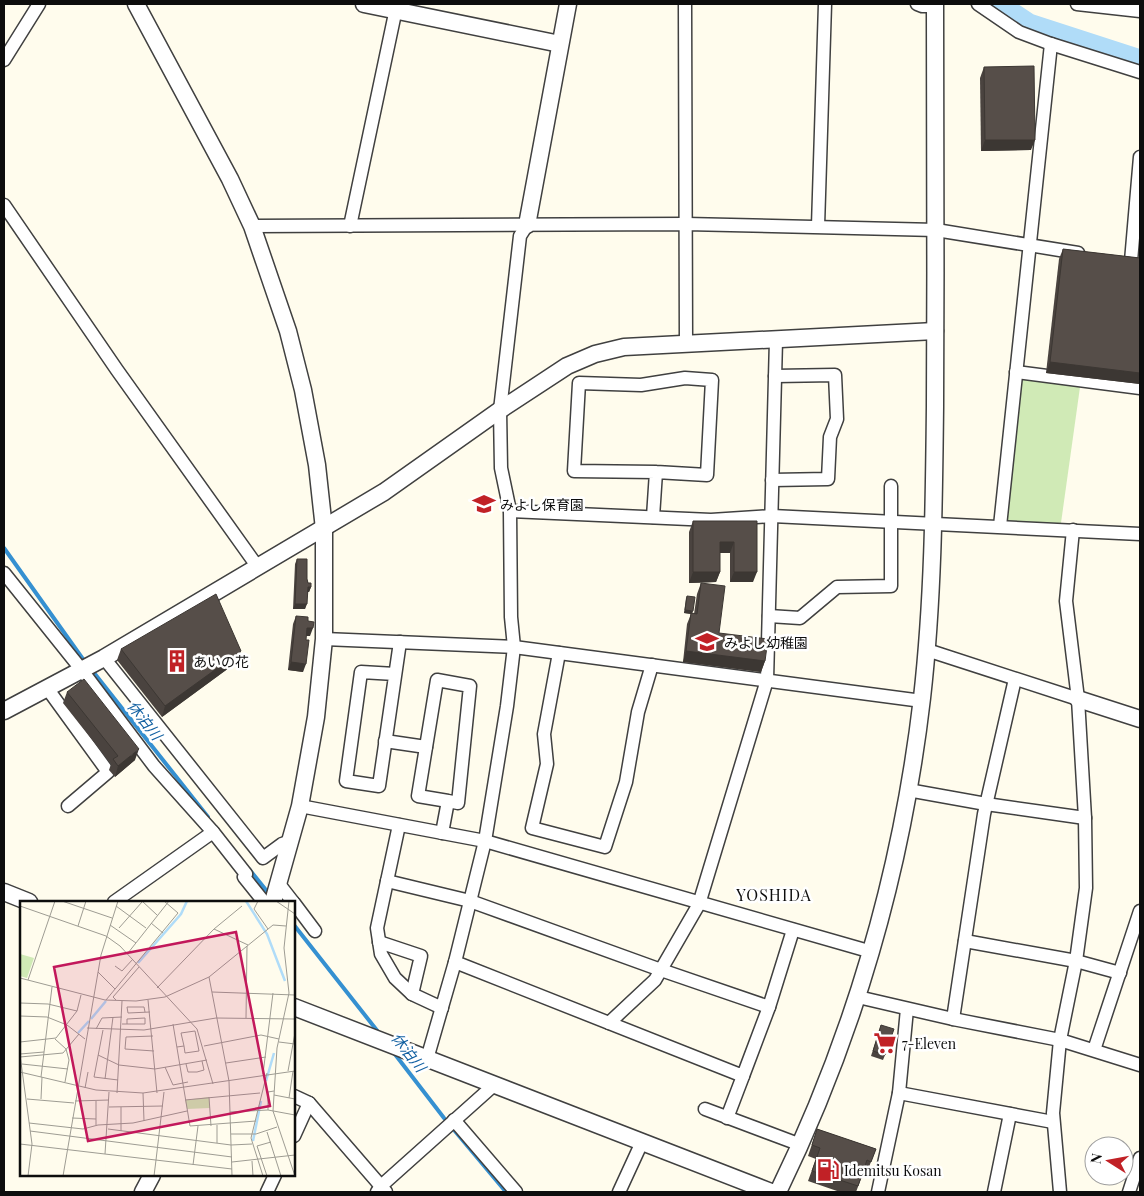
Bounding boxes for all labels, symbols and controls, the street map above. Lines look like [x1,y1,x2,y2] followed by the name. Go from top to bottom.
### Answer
[471,491,497,517] school or university icon: みよし保育園
[500,495,584,514] place label: みよし保育園
[694,629,720,655] school or university icon: みよし幼稚園
[724,633,808,652] place label: みよし幼稚園
[164,648,190,674] building icon: あいの花
[193,652,249,671] place label: あいの花
[123,696,168,745] water label: 休泊川
[735,884,812,905] district label: YOSHIDA
[20,901,295,1176] inset map
[387,1028,432,1077] water label: 休泊川
[872,1030,898,1056] supermarket icon: 7-Eleven
[902,1034,957,1053] place label: 7-Eleven
[1084,1136,1134,1186] north arrow
[1085,1152,1106,1165] text: N
[815,1157,841,1183] fuel station icon: Idemitsu Kosan
[844,1161,942,1180] place label: Idemitsu Kosan

